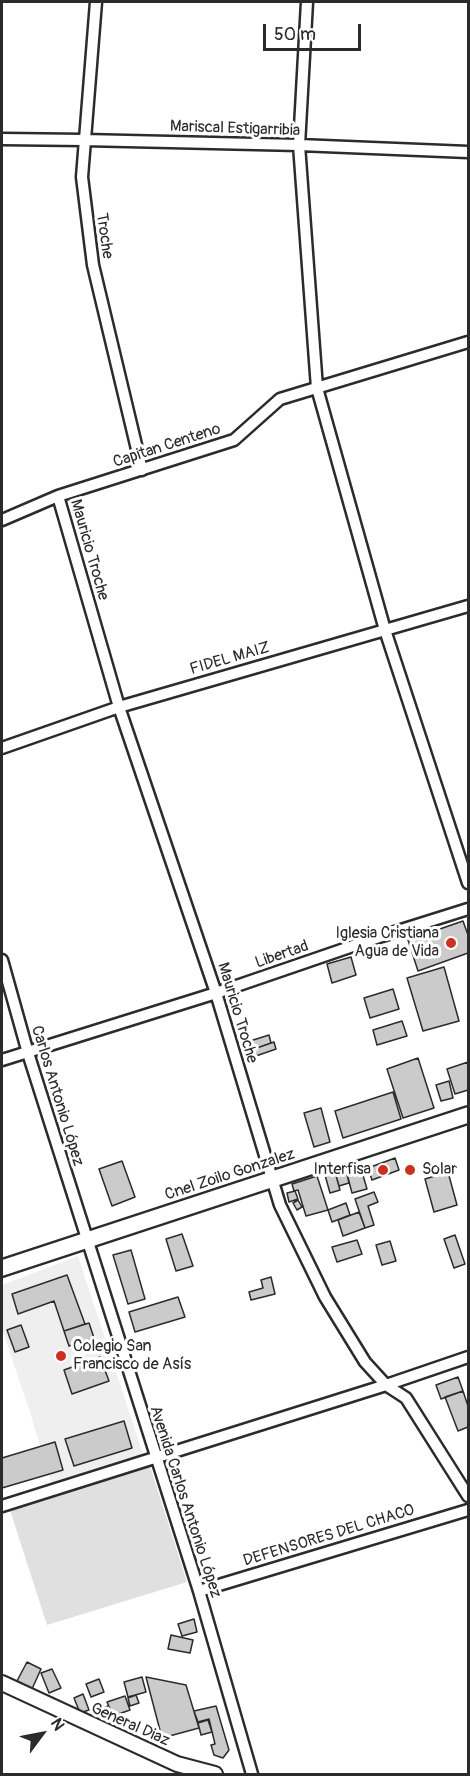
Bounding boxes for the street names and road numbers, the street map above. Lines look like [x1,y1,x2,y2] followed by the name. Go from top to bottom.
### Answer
[170,117,300,141] street label: Mariscal Estigarribia
[91,212,117,260] street label: Troche
[111,420,223,472] street label: Capitan Centeno
[65,497,113,603] street label: Mauricio Troche
[188,638,272,680] street label: FIDEL MAIZ
[253,937,311,973] street label: Libertad
[213,960,261,1066] street label: Mauricio Troche
[27,1024,87,1168] street label: Carlos Antonio López
[163,1145,297,1205] street label: Cnel Zoilo Gonzalez
[145,1404,225,1600] street label: Avenida Carlos Antonio López
[241,1501,417,1571] street label: DEFENSORES DEL CHACO
[88,1699,172,1751] street label: General Diaz

